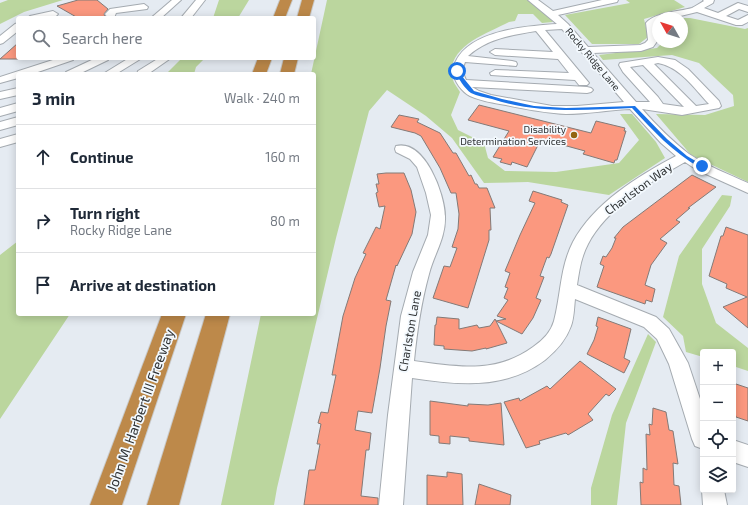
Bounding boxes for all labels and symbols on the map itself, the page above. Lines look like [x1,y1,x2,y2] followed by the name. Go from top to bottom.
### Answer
[652,12,688,48] north arrow
[563,25,623,93] street label: Rocky Ridge Lane
[448,62,466,80] route start
[460,123,567,147] place label: Disability Determination Services
[569,130,579,140] marker: Disability Determination Services
[693,157,711,175] route end
[602,158,675,217] street label: Charlston Way
[395,289,423,373] street label: Charlston Lane
[103,326,178,493] street label: John M. Harbert III Freeway

